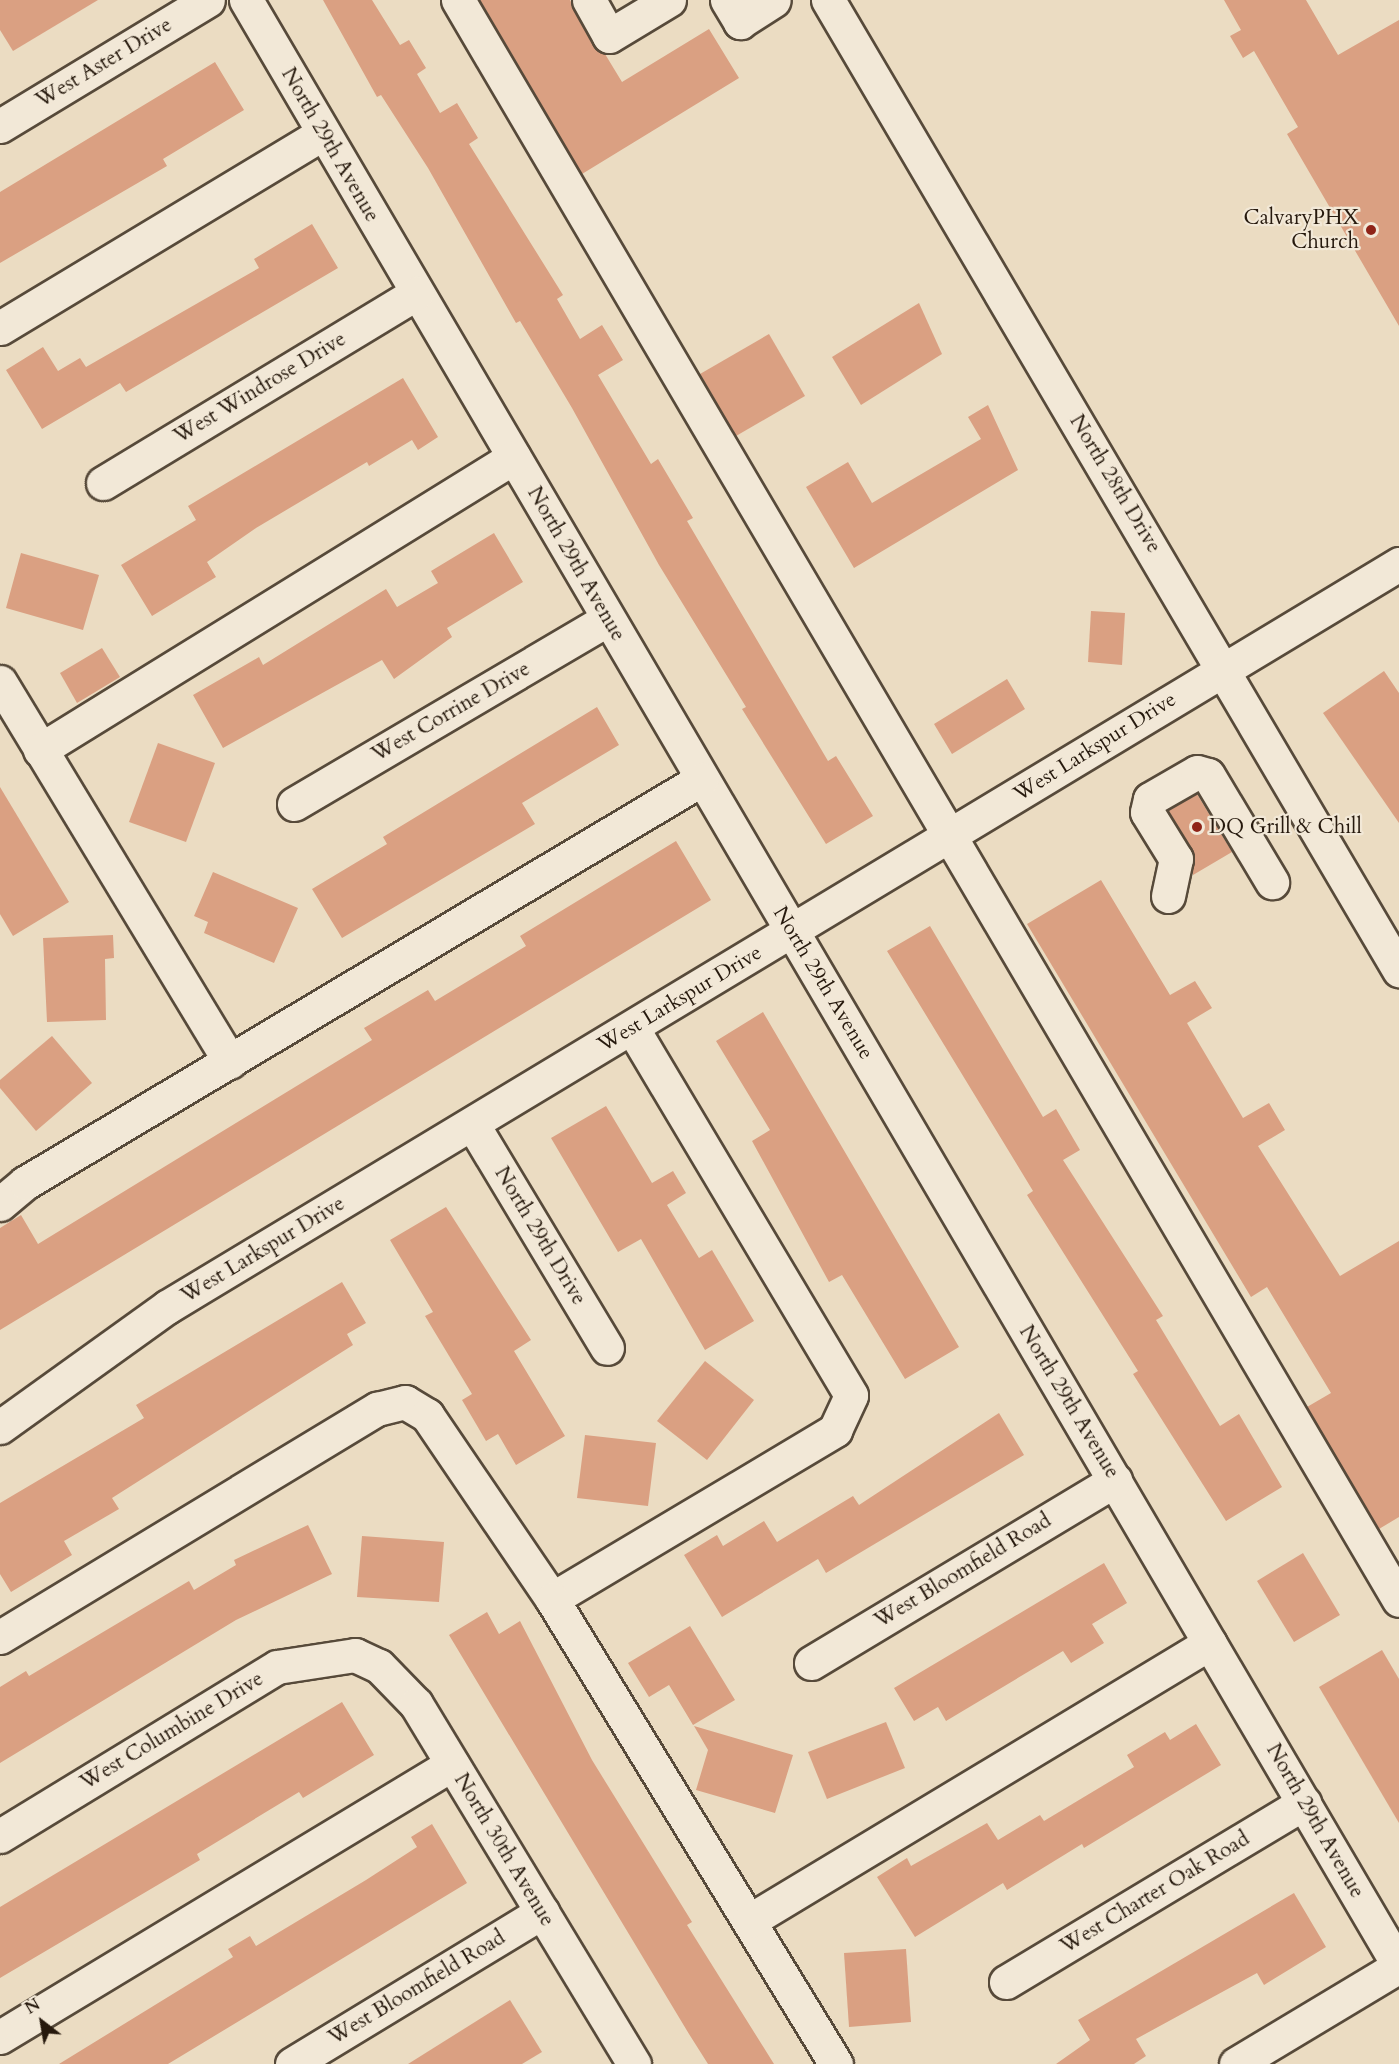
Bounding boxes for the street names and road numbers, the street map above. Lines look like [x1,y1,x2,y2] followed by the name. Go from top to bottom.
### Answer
[31,12,177,114] street label: West Aster Drive
[276,63,384,227] street label: North 29th Avenue
[169,327,351,449] street label: West Windrose Drive
[1064,410,1166,558] street label: North 28th Drive
[522,482,630,646] street label: North 29th Avenue
[367,656,535,768] street label: West Corrine Drive
[1009,687,1181,807] street label: West Larkspur Drive
[767,902,879,1064] street label: North 29th Avenue
[594,940,766,1058] street label: West Larkspur Drive
[489,1162,591,1310] street label: North 29th Drive
[177,1191,349,1309] street label: West Larkspur Drive
[1013,1321,1125,1483] street label: North 29th Avenue
[870,1508,1056,1634] street label: West Bloomfield Road
[76,1666,268,1796] street label: West Columbine Drive
[1261,1739,1369,1903] street label: North 29th Avenue
[448,1769,560,1931] street label: North 30th Avenue
[1056,1827,1254,1959] street label: West Charter Oak Road
[324,1925,510,2051] street label: West Bloomfield Road

